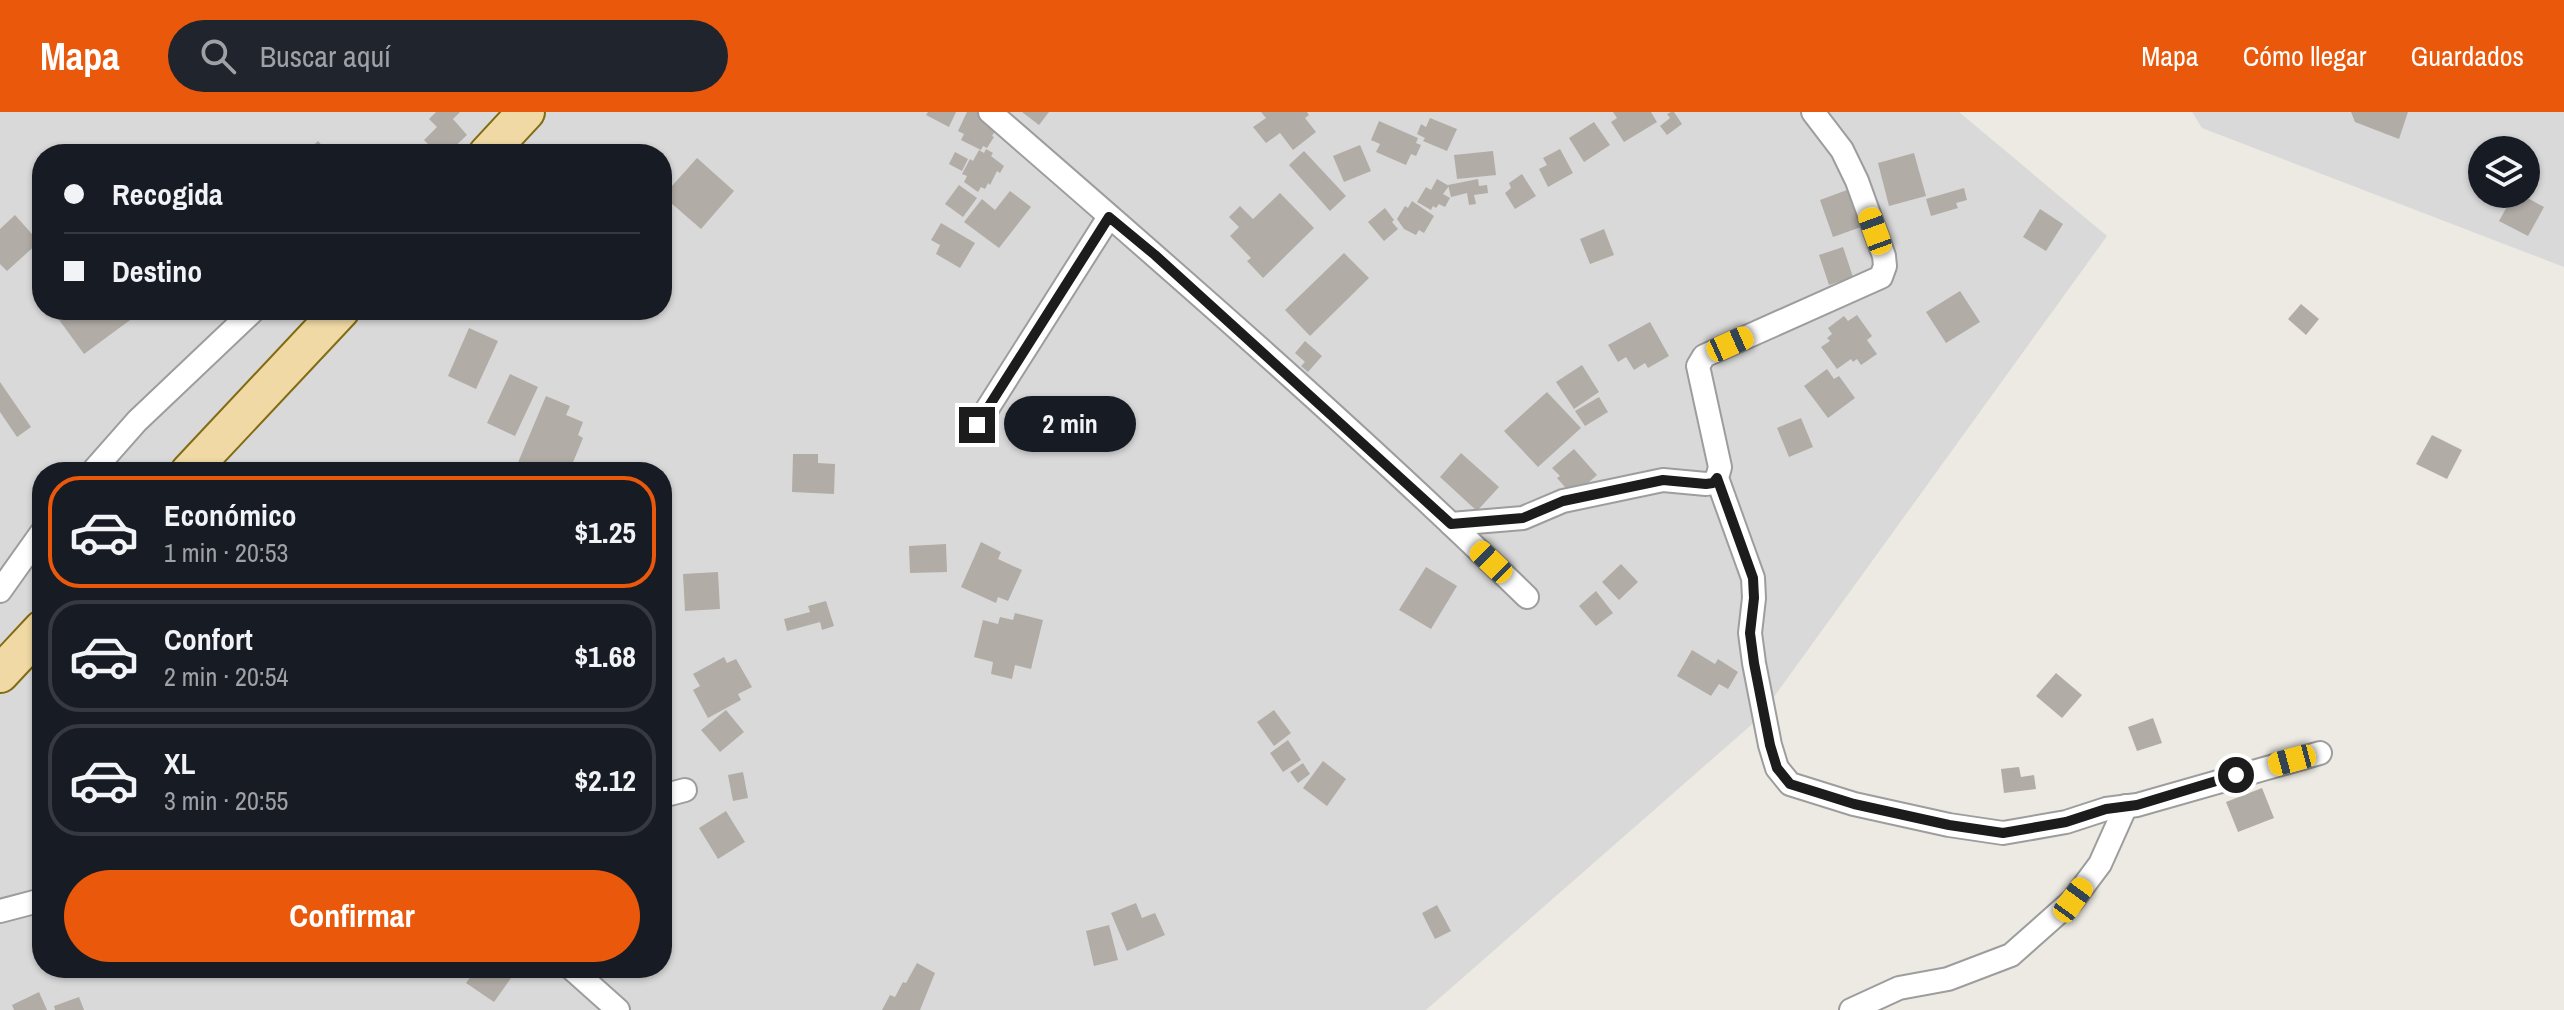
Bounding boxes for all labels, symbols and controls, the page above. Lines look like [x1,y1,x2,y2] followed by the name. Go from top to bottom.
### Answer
[168,20,728,92] search box
[40,31,120,82] text: Mapa
[196,34,240,78] icon: search
[260,36,391,76] text: Buscar aquí
[2141,37,2199,75] text: Mapa
[2243,37,2366,75] text: Cómo llegar
[2410,37,2524,75] text: Guardados
[2468,136,2540,208] map controls
[2468,136,2540,208] button: layers
[112,174,223,214] text: Recogida
[1856,204,1894,258] car
[112,251,202,291] text: Destino
[1703,323,1757,365] car
[1005,397,1137,453] callout: 2 min
[1042,406,1098,441] text: 2 min
[959,407,995,443] route end
[164,495,297,535] text: Económico
[68,496,140,568] icon: car
[574,512,636,552] text: $1.25
[164,535,288,570] text: 1 min · 20:53
[1465,537,1517,587] car
[164,619,253,659] text: Confort
[68,620,140,692] icon: car
[574,636,636,676] text: $1.68
[164,659,288,694] text: 2 min · 20:54
[2266,742,2318,778] car
[164,743,195,783] text: XL
[68,744,140,816] icon: car
[2218,757,2254,793] route start
[574,760,636,800] text: $2.12
[164,783,288,818] text: 3 min · 20:55
[64,870,640,962] button: Confirmar
[2049,874,2097,926] car

